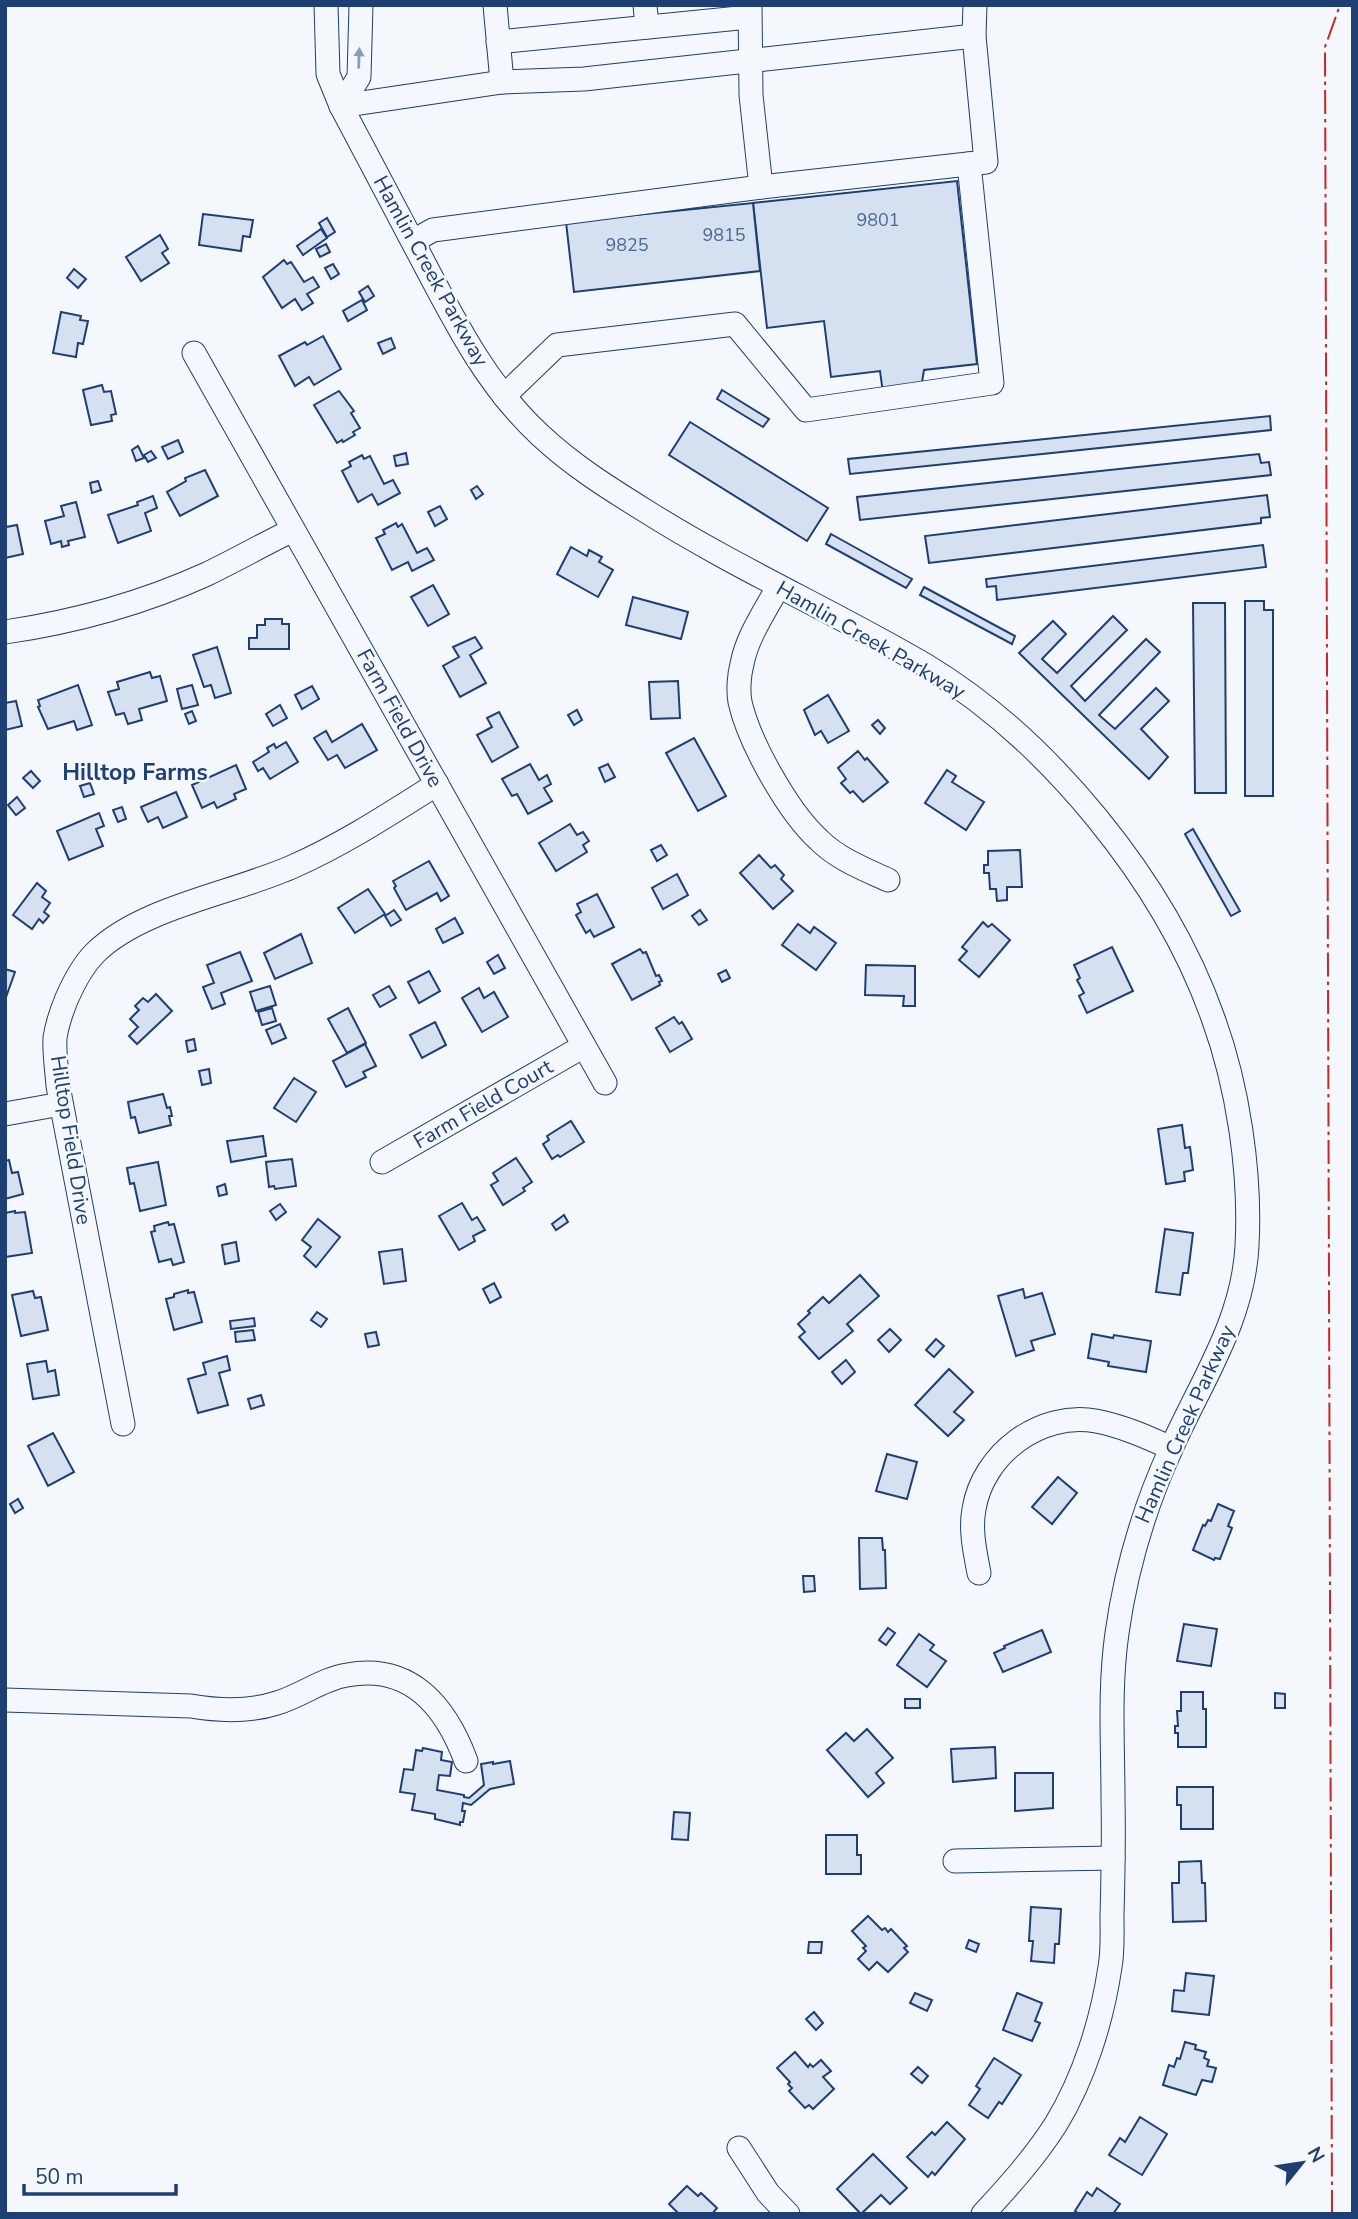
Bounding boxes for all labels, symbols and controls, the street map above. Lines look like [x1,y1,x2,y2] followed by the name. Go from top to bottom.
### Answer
[354,47,365,69] one-way arrow
[367,171,495,372] street label: Hamlin Creek Parkway
[856,208,900,232] house number: 9801
[702,223,746,247] house number: 9815
[605,233,649,257] house number: 9825
[771,574,971,706] street label: Hamlin Creek Parkway
[350,644,450,792] street label: Farm Field Drive
[62,757,208,788] district label: Hilltop Farms
[408,1052,558,1155] street label: Farm Field Court
[44,1053,98,1227] street label: Hilltop Field Drive
[1129,1320,1241,1528] street label: Hamlin Creek Parkway
[1267,2128,1337,2198] north arrow
[1301,2142,1331,2168] text: N
[24,2152,177,2196] scale bar
[35,2163,84,2191] text: 50 m

